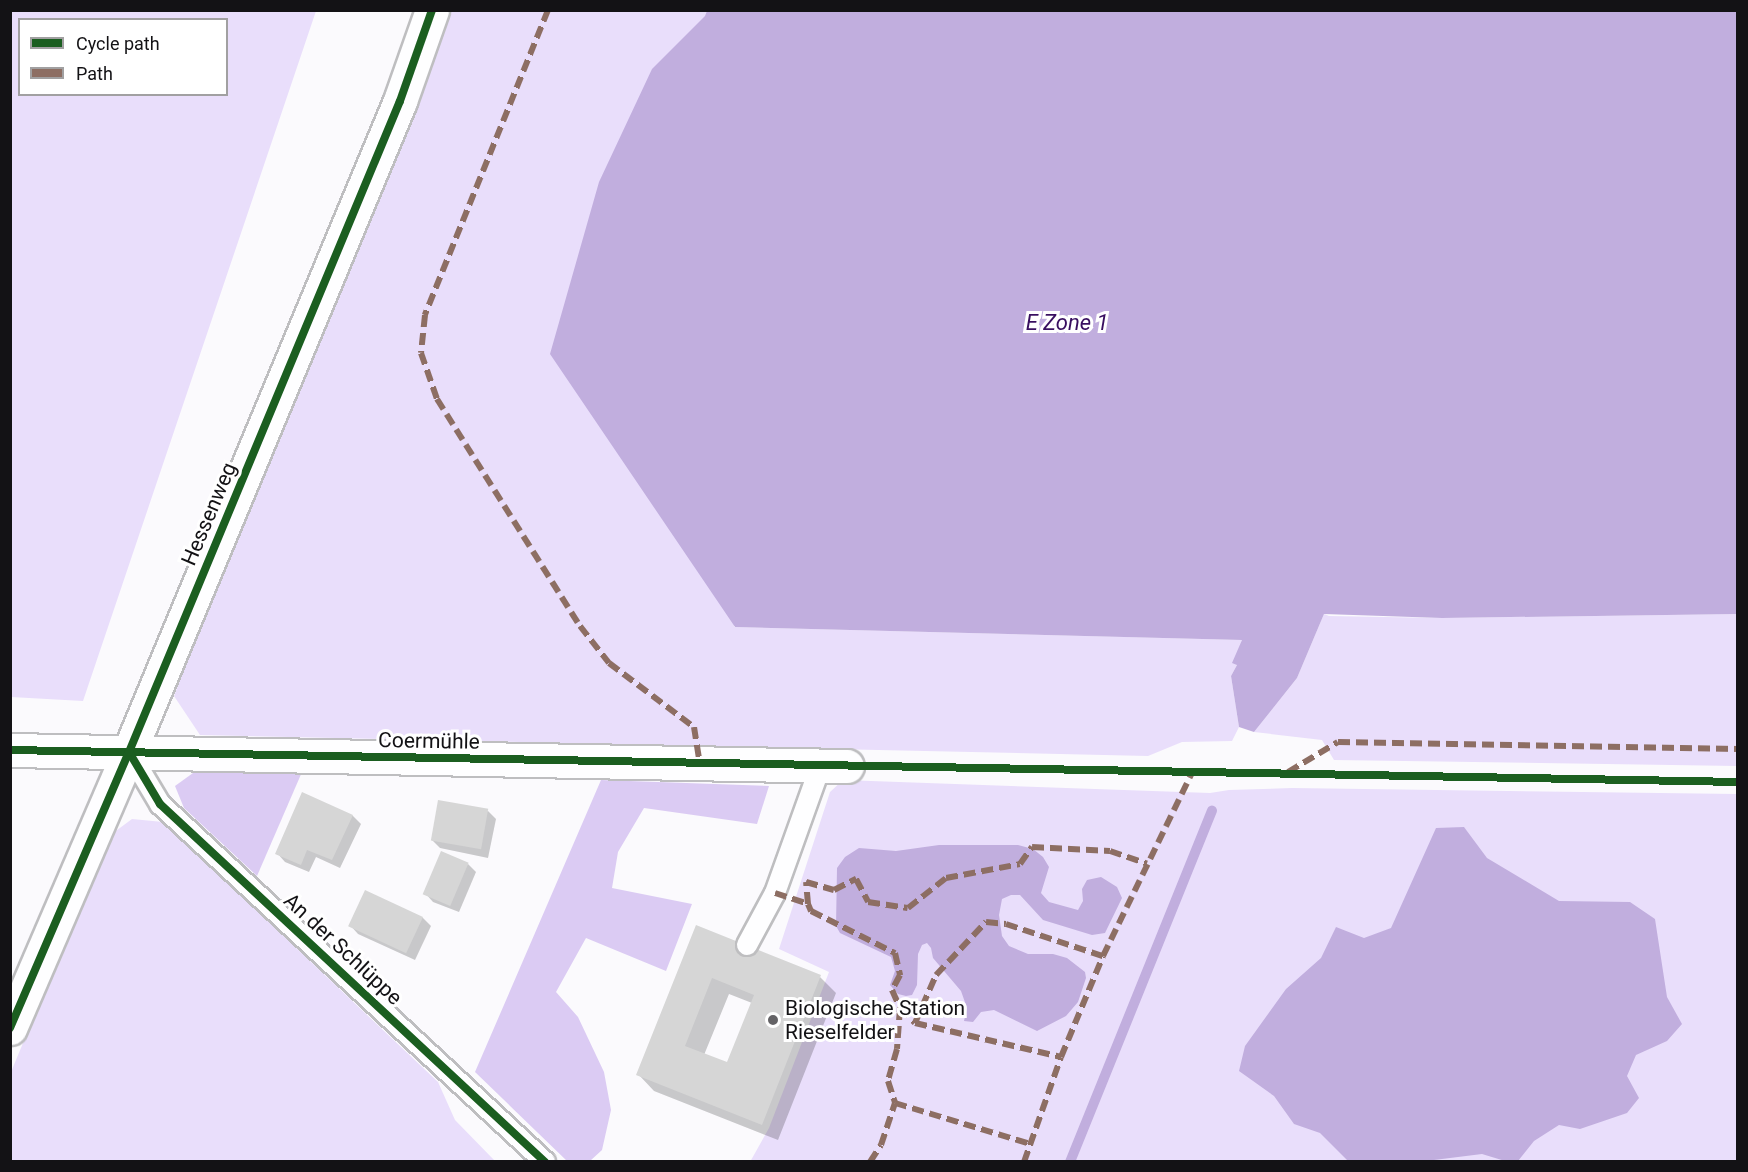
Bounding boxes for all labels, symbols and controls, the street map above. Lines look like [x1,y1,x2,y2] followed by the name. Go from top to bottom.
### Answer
[18,18,228,96] legend
[76,33,160,54] text: Cycle path
[76,63,113,84] text: Path
[1026,310,1108,336] water label: E Zone 1
[176,459,242,569] street label: Hessenweg
[378,728,480,754] street label: Coermühle
[279,888,407,1010] street label: An der Schlüppe
[785,995,965,1045] place label: Biologische Station Rieselfelder
[766,1013,780,1027] marker: Biologische Station Rieselfelder

